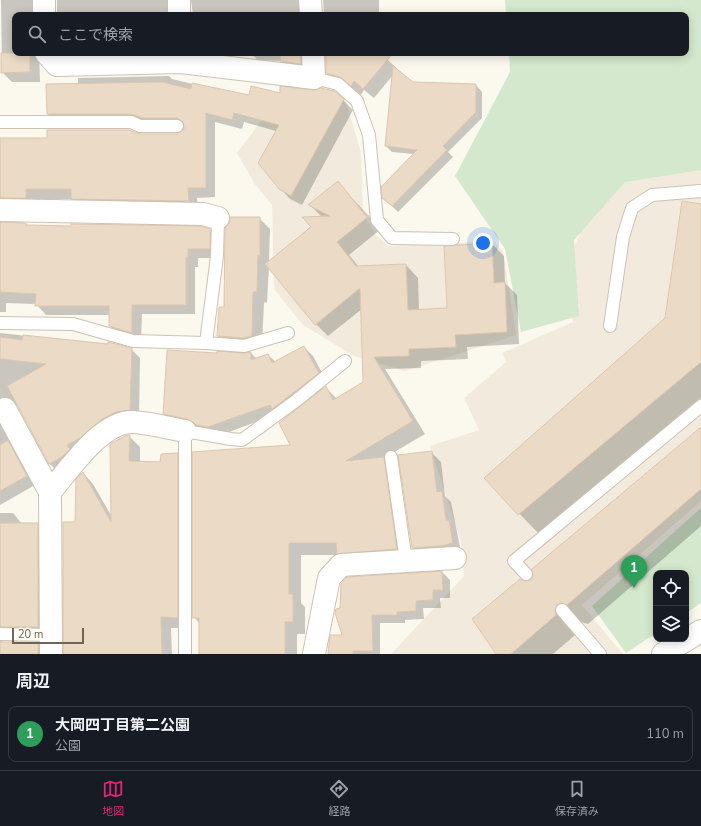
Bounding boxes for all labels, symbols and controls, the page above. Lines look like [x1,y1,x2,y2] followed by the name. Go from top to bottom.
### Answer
[12,12,689,56] search box
[26,23,48,45] icon: search
[58,25,133,45] text: ここで検索
[473,233,493,253] your location
[621,555,647,588] pin: 1
[653,570,689,642] map controls
[653,570,689,606] button: locate
[653,606,689,642] button: layers
[12,626,84,645] scale bar
[18,627,43,642] text: 20 m
[16,670,50,693] text: 周辺
[55,715,190,735] text: 大岡四丁目第二公園
[26,725,34,743] text: 1
[646,725,684,743] text: 110 m
[55,737,81,755] text: 公園
[102,778,124,819] tab: 地図
[328,778,350,819] tab: 経路
[555,778,599,819] tab: 保存済み

